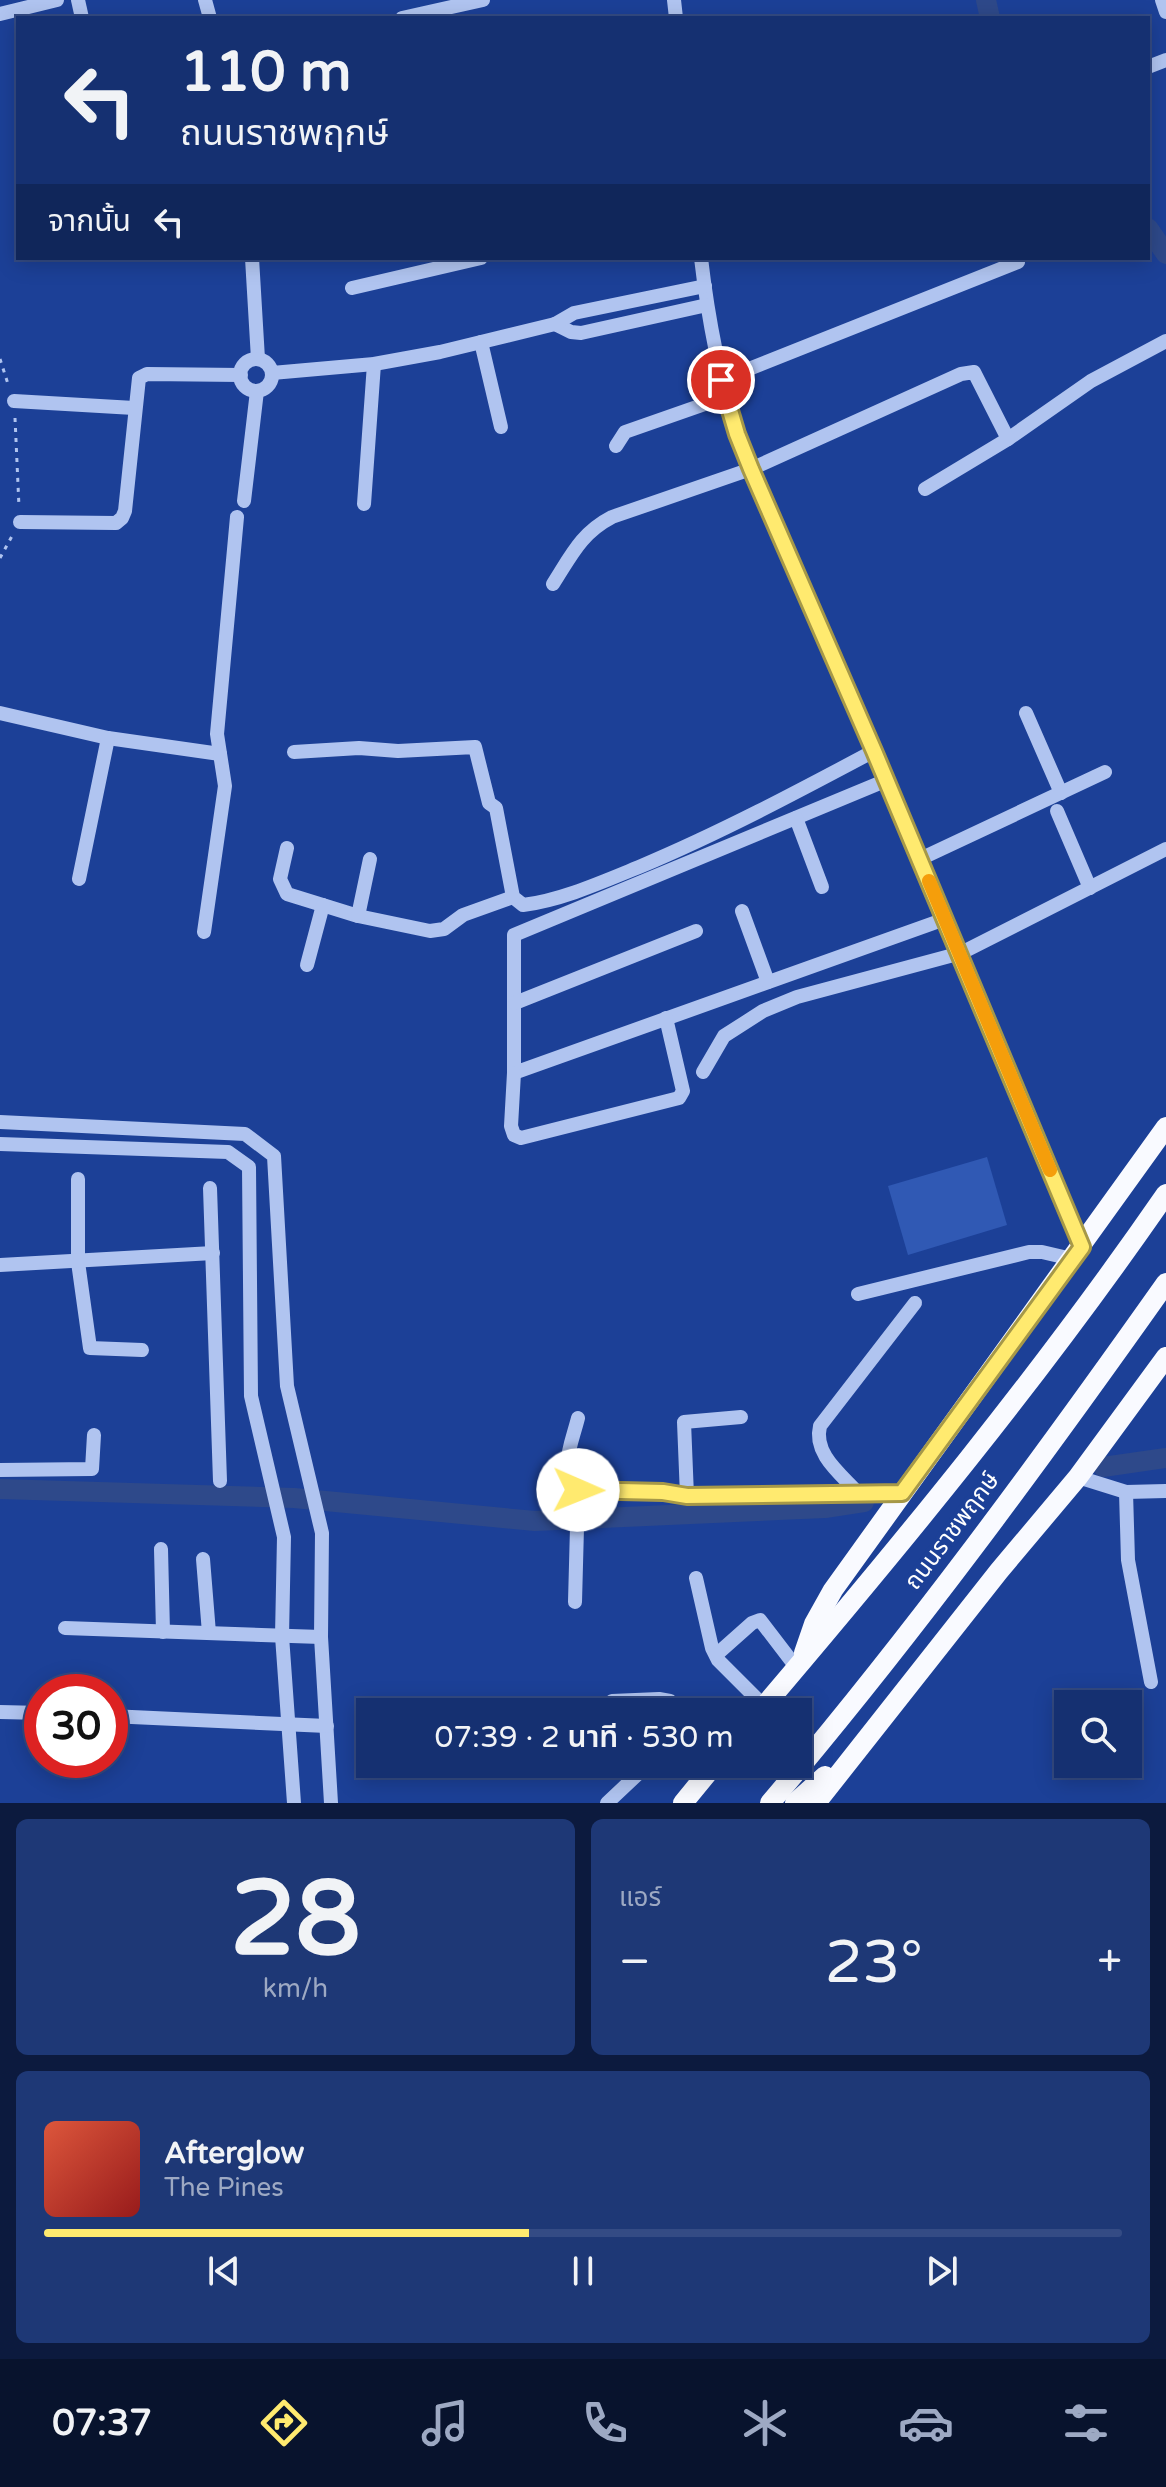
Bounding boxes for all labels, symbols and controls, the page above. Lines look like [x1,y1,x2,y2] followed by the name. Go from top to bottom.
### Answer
[180,39,351,106] text: 110 m
[48,48,152,152] icon: left
[180,112,389,155] text: ถนนราชพฤกษ์
[147,200,191,244] icon: left
[48,203,131,240] text: จากนั้น
[687,346,755,414] pin
[699,358,743,402] icon: arrive
[536,1448,620,1532] position arrow
[898,1467,1006,1595] street label: ถนนราชพฤกษ์
[24,1674,128,1778] speed limit sign: 30
[1054,1690,1142,1778] map controls
[1054,1690,1142,1778] button: search
[434,1719,734,1756] text: 07:39 · 2 นาที · 530 m
[230,1858,361,1983] text: 28
[619,1882,661,1913] text: แอร์
[825,1927,923,1999] text: 23°
[619,1936,650,1989] text: −
[1097,1936,1122,1989] text: +
[263,1973,328,2004] text: km/h
[164,2135,304,2172] text: Afterglow
[164,2172,284,2203] text: The Pines
[202,2249,246,2293] icon: previous
[561,2249,605,2293] icon: pause
[920,2249,964,2293] icon: next
[256,2395,312,2451] icon: directions
[417,2395,473,2451] icon: music
[577,2395,633,2451] icon: phone
[737,2395,793,2451] icon: climate
[898,2395,954,2451] icon: car
[1058,2395,1114,2451] icon: filters
[52,2402,152,2445] text: 07:37

